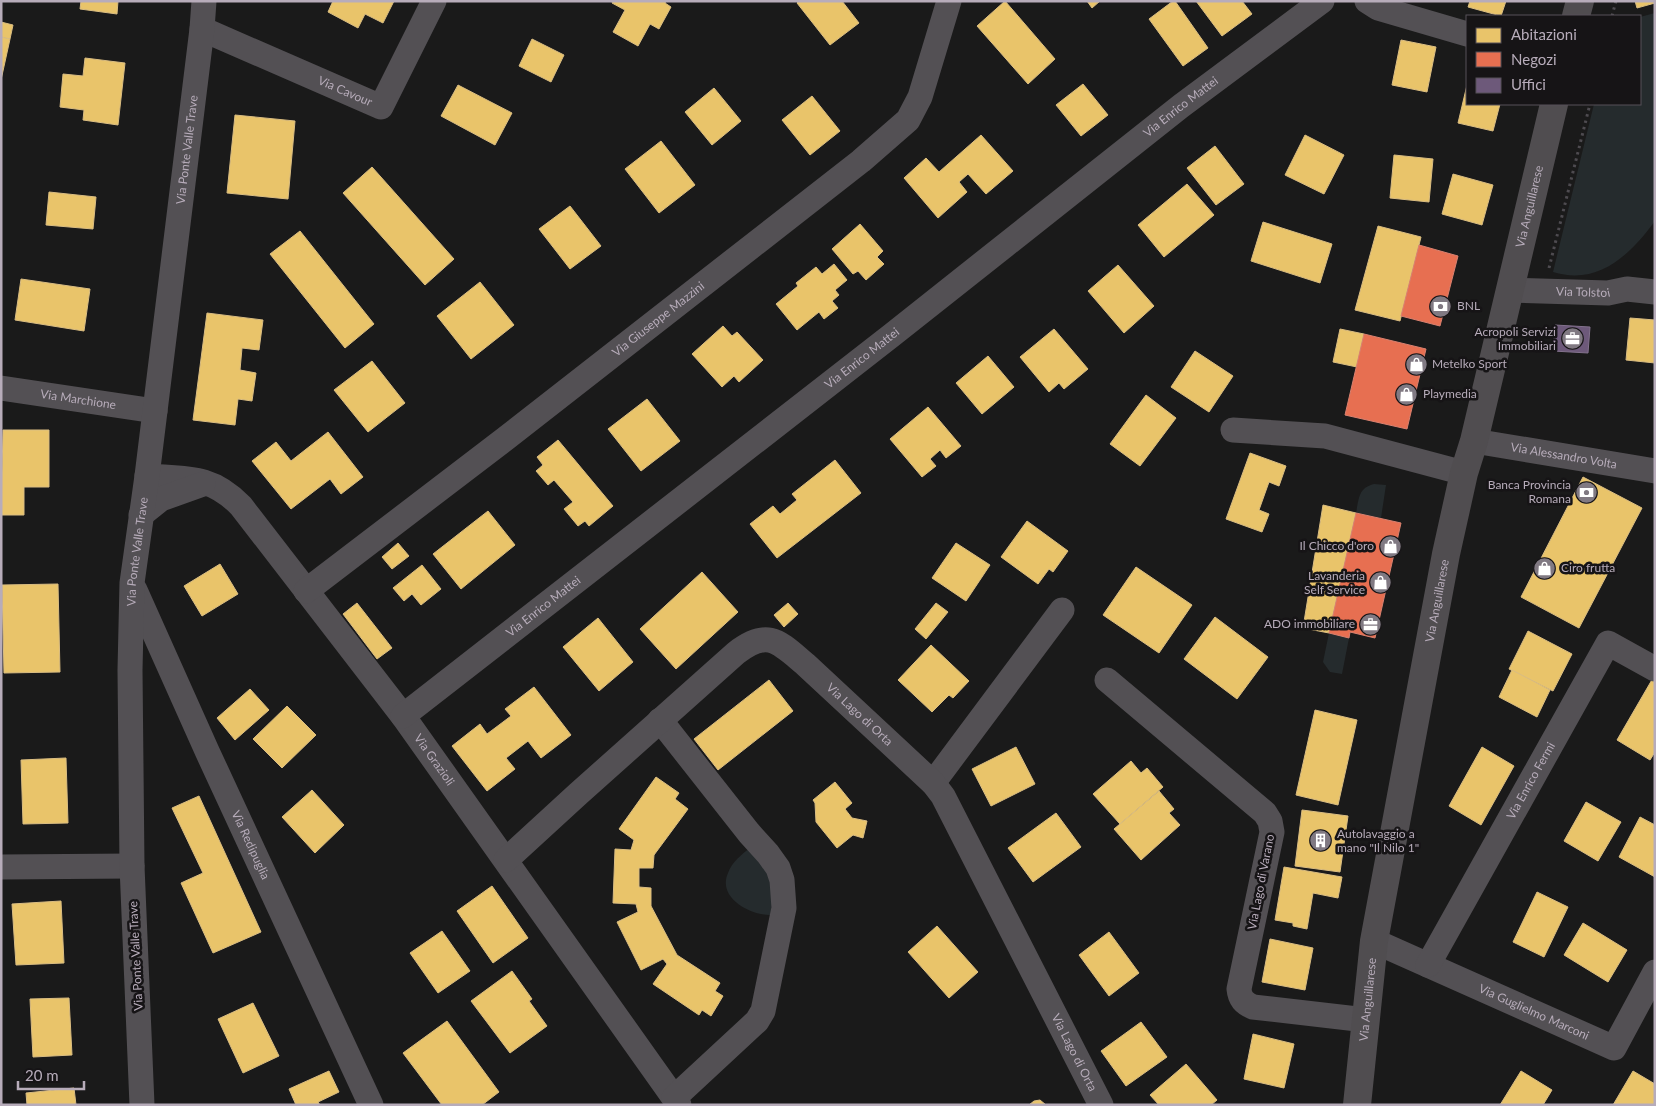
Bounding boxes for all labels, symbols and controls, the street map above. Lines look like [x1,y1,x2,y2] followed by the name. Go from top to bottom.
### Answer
[1466,15,1641,105] legend
[1511,25,1577,43] text: Abitazioni
[1511,50,1557,68] text: Negozi
[316,72,375,110] street label: Via Cavour
[1140,73,1221,140] street label: Via Enrico Mattei
[1511,75,1546,93] text: Uffici
[172,94,201,205] street label: Via Ponte Valle Trave
[1512,164,1546,249] street label: Via Anguillarese
[609,278,707,360] street label: Via Giuseppe Mazzini
[1556,283,1612,300] street label: Via Tolstoi
[1429,294,1453,318] bank icon: BNL
[1457,298,1480,313] place label: BNL
[821,324,902,392] street label: Via Enrico Mattei
[1475,324,1556,353] place label: Acropoli Servizi Immobiliari
[1560,327,1584,351] office icon: Acropoli Servizi Immobiliari
[1404,352,1428,376] shop icon: Metelko Sport
[1432,356,1508,371] place label: Metelko Sport
[1395,382,1419,406] shop icon: Playmedia
[39,386,117,412] street label: Via Marchione
[1423,386,1477,401] place label: Playmedia
[1510,439,1618,472] street label: Via Alessandro Volta
[1488,477,1571,506] place label: Banca Provincia Romana
[1575,480,1599,504] bank icon: Banca Provincia Romana
[123,496,151,606] street label: Via Ponte Valle Trave
[1378,534,1402,558] shop icon: Il Chicco d'oro
[1299,538,1374,553] place label: Il Chicco d'oro
[1533,556,1557,580] shop icon: Ciro frutta
[1422,558,1452,643] street label: Via Anguillarese
[1561,560,1615,575] place label: Ciro frutta
[1304,568,1365,597] place label: Lavanderia Self Service
[1369,571,1393,595] shop icon: Lavanderia Self Service
[503,572,584,640] street label: Via Enrico Mattei
[1359,612,1383,636] office icon: ADO immobiliare
[1264,616,1355,631] place label: ADO immobiliare
[824,680,896,749] street label: Via Lago di Orta
[411,731,458,788] street label: Via Grazioli
[1503,739,1558,822] street label: Via Enrico Fermi
[229,808,274,882] street label: Via Redipuglia
[1337,826,1419,855] place label: Autolavaggio a mano "Il Nilo 1"
[1309,829,1333,853] building icon: Autolavaggio a mano "Il Nilo 1"
[1244,832,1277,931] street label: Via Lago di Varano
[125,901,146,1011] street label: Via Ponte Valle Trave
[1356,957,1379,1042] street label: Via Anguillarese
[1476,981,1592,1043] street label: Via Guglielmo Marconi
[1049,1011,1101,1094] street label: Via Lago di Orta
[18,1058,84,1090] scale bar
[25,1066,59,1084] text: 20 m

